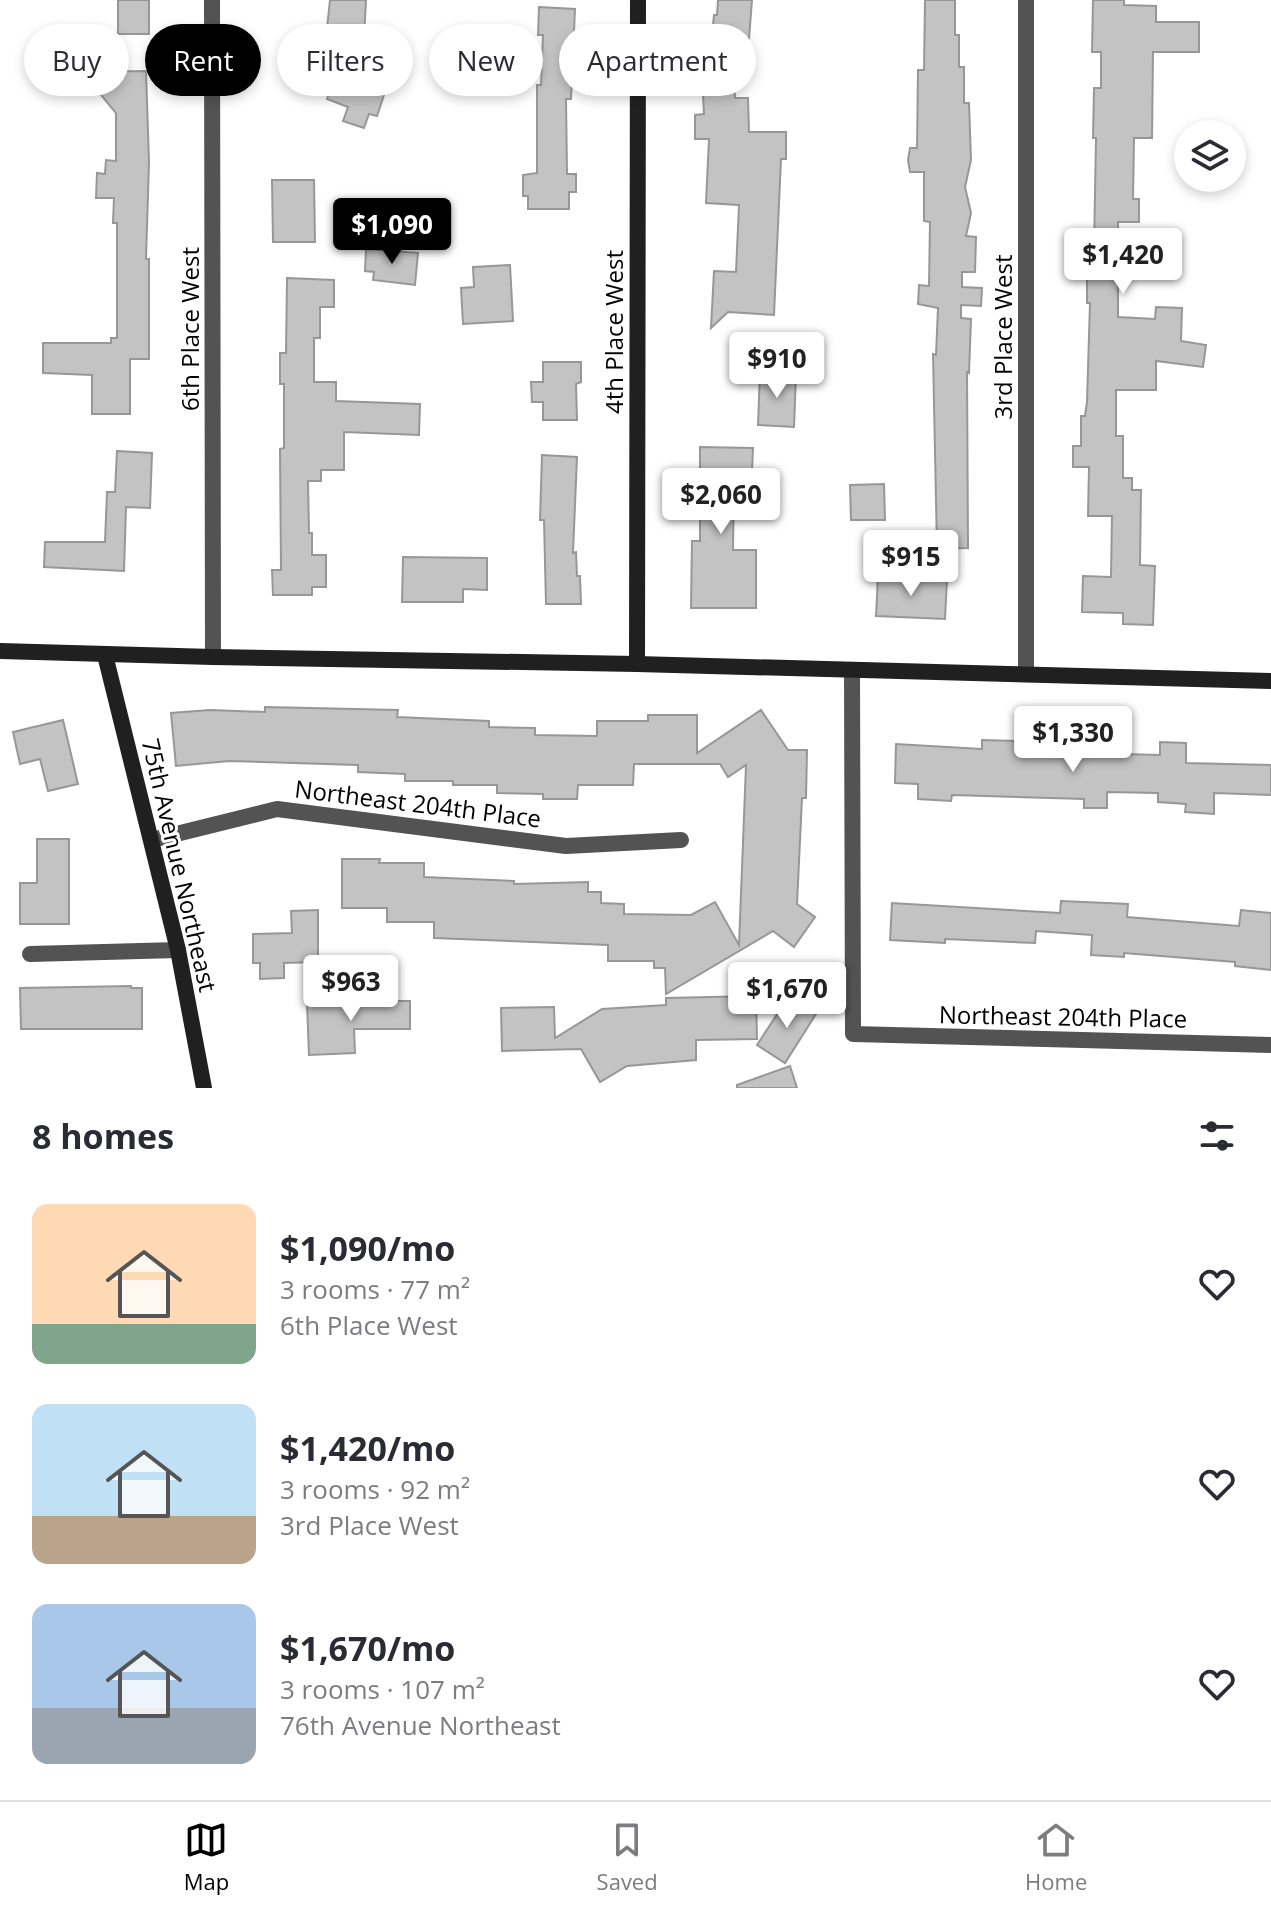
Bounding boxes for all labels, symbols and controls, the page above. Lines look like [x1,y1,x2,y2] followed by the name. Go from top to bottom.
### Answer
[24,24,129,96] chip: Buy
[145,24,261,96] chip: Rent
[277,24,413,96] chip: Filters
[429,24,543,96] chip: New
[559,24,756,96] chip: Apartment
[1174,120,1246,192] map controls
[1174,120,1246,192] button: layers
[327,198,457,266] pin: $1,090
[351,206,433,242] text: $1,090
[1058,228,1188,296] pin: $1,420
[1082,236,1164,272] text: $1,420
[173,247,206,411] street label: 6th Place West
[597,250,630,414] street label: 4th Place West
[986,254,1019,420] street label: 3rd Place West
[730,332,824,400] pin: $910
[747,340,807,376] text: $910
[656,468,786,536] pin: $2,060
[680,476,762,512] text: $2,060
[864,530,958,598] pin: $915
[881,538,941,574] text: $915
[1008,706,1138,774] pin: $1,330
[1032,714,1114,750] text: $1,330
[135,735,225,995] street label: 75th Avenue Northeast
[293,772,543,834] street label: Northeast 204th Place
[304,955,398,1023] pin: $963
[722,962,852,1030] pin: $1,670
[321,963,381,999] text: $963
[746,970,828,1006] text: $1,670
[939,997,1187,1035] street label: Northeast 204th Place
[32,1113,174,1159] text: 8 homes
[1195,1114,1239,1158] icon: filters
[280,1225,455,1271] text: $1,090/mo
[96,1236,192,1332] icon: home
[1195,1262,1239,1306] icon: heart
[280,1271,470,1307] text: 3 rooms · 77 m²
[280,1307,458,1343] text: 6th Place West
[280,1425,455,1471] text: $1,420/mo
[96,1436,192,1532] icon: home
[1195,1462,1239,1506] icon: heart
[280,1471,470,1507] text: 3 rooms · 92 m²
[280,1507,459,1543] text: 3rd Place West
[280,1625,455,1671] text: $1,670/mo
[96,1636,192,1732] icon: home
[1195,1662,1239,1706] icon: heart
[280,1671,485,1707] text: 3 rooms · 107 m²
[280,1707,561,1743] text: 76th Avenue Northeast
[184,1818,229,1896] tab: Map
[597,1818,658,1896] tab: Saved
[1025,1818,1087,1896] tab: Home

